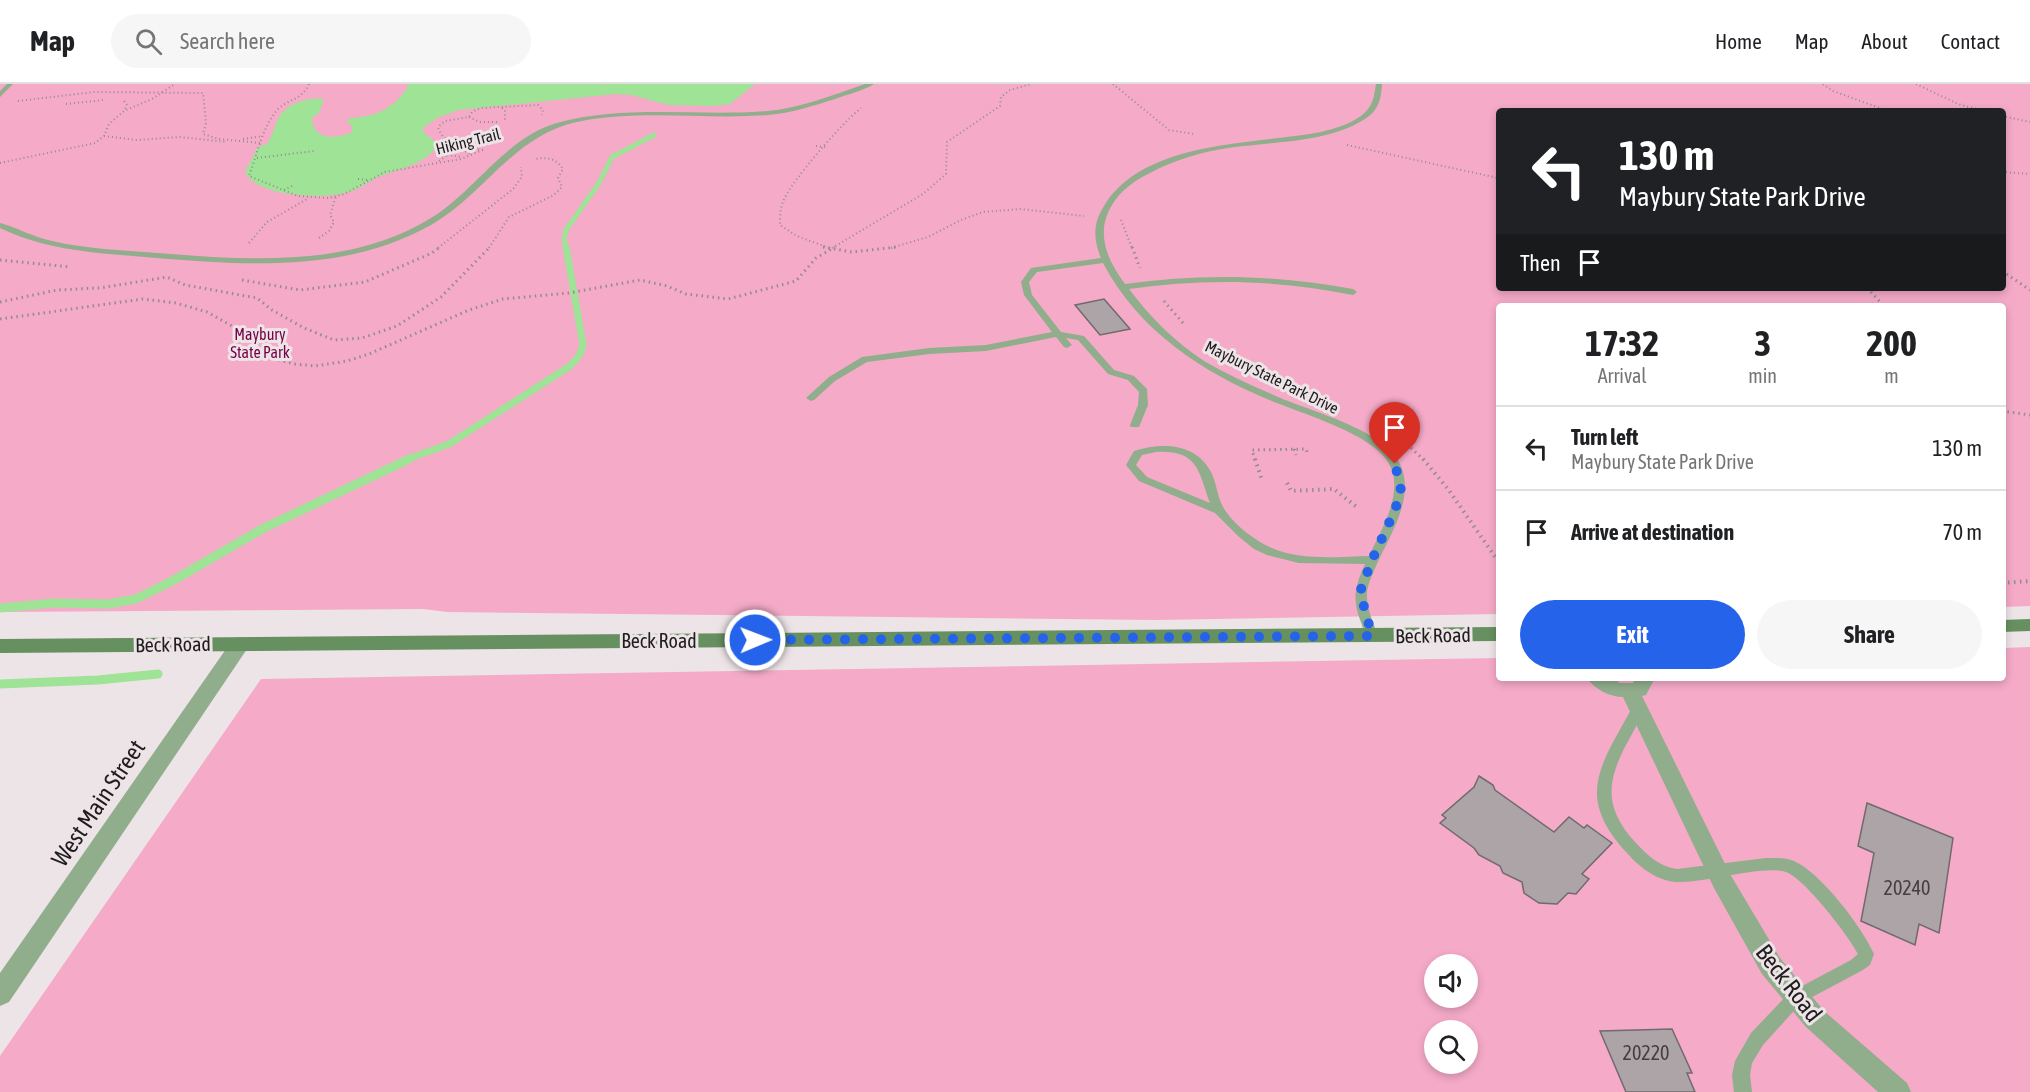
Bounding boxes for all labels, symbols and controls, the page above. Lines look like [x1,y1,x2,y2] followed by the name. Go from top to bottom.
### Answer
[111,14,531,68] search box
[30,25,75,57] text: Map
[132,25,165,58] icon: search
[180,28,275,54] text: Search here
[1715,29,1762,53] text: Home
[1795,29,1829,53] text: Map
[1862,29,1908,53] text: About
[1941,29,2000,53] text: Contact
[434,124,503,159] street label: Hiking Trail
[1619,131,1714,179] text: 130 m
[1520,132,1598,210] icon: left
[1619,181,1866,212] text: Maybury State Park Drive
[1573,246,1606,279] icon: arrive
[1520,250,1561,276] text: Then
[1585,322,1659,364] text: 17:32
[1754,322,1771,364] text: 3
[1866,322,1917,364] text: 200
[230,325,290,361] park label: Maybury State Park
[1202,337,1342,418] street label: Maybury State Park Drive
[1598,364,1647,387] text: Arrival
[1748,364,1777,387] text: min
[1884,364,1899,387] text: m
[1369,402,1420,464] pin
[1378,411,1411,444] icon: arrive
[1571,424,1638,450] text: Turn left
[1520,432,1553,465] icon: left
[1932,435,1982,461] text: 130 m
[1571,450,1754,473] text: Maybury State Park Drive
[1520,516,1553,549] icon: arrive
[1571,519,1734,545] text: Arrive at destination
[1942,519,1982,545] text: 70 m
[1520,600,1745,669] button: Exit
[1757,600,1982,669] button: Share
[723,608,787,672] position arrow
[1395,623,1471,647] street label: Beck Road
[621,629,697,652] street label: Beck Road
[135,632,211,656] street label: Beck Road
[46,735,150,871] street label: West Main Street
[1884,876,1931,899] house number: 20240
[1750,939,1828,1027] street label: Beck Road
[1424,954,1478,1074] map controls
[1424,954,1478,1008] button: sound
[1424,1020,1478,1074] button: search
[1623,1041,1670,1064] house number: 20220

